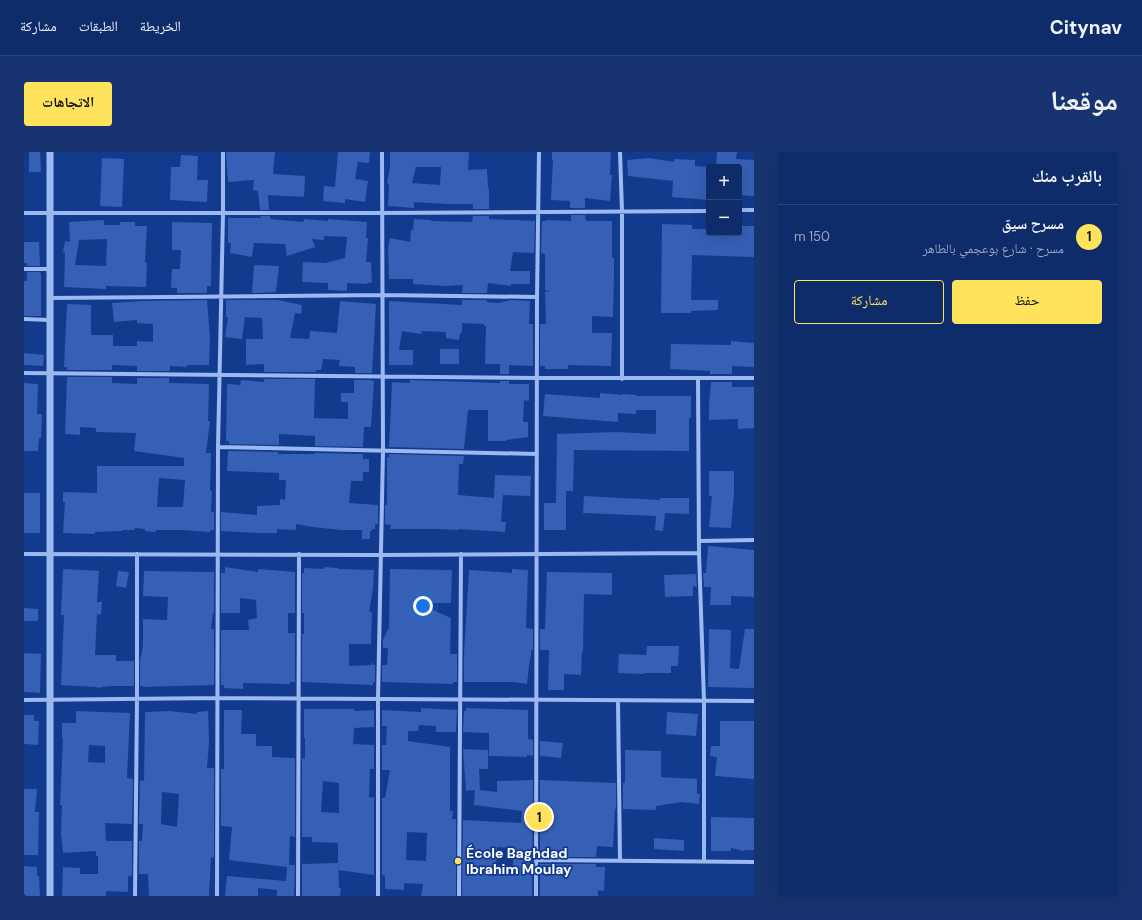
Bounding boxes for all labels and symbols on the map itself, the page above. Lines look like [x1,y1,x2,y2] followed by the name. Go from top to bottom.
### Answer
[413,596,433,616] your location
[526,802,552,832] pin: 1
[466,844,572,878] place label: École Baghdad Ibrahim Moulay
[453,856,463,866] marker: École Baghdad Ibrahim Moulay

